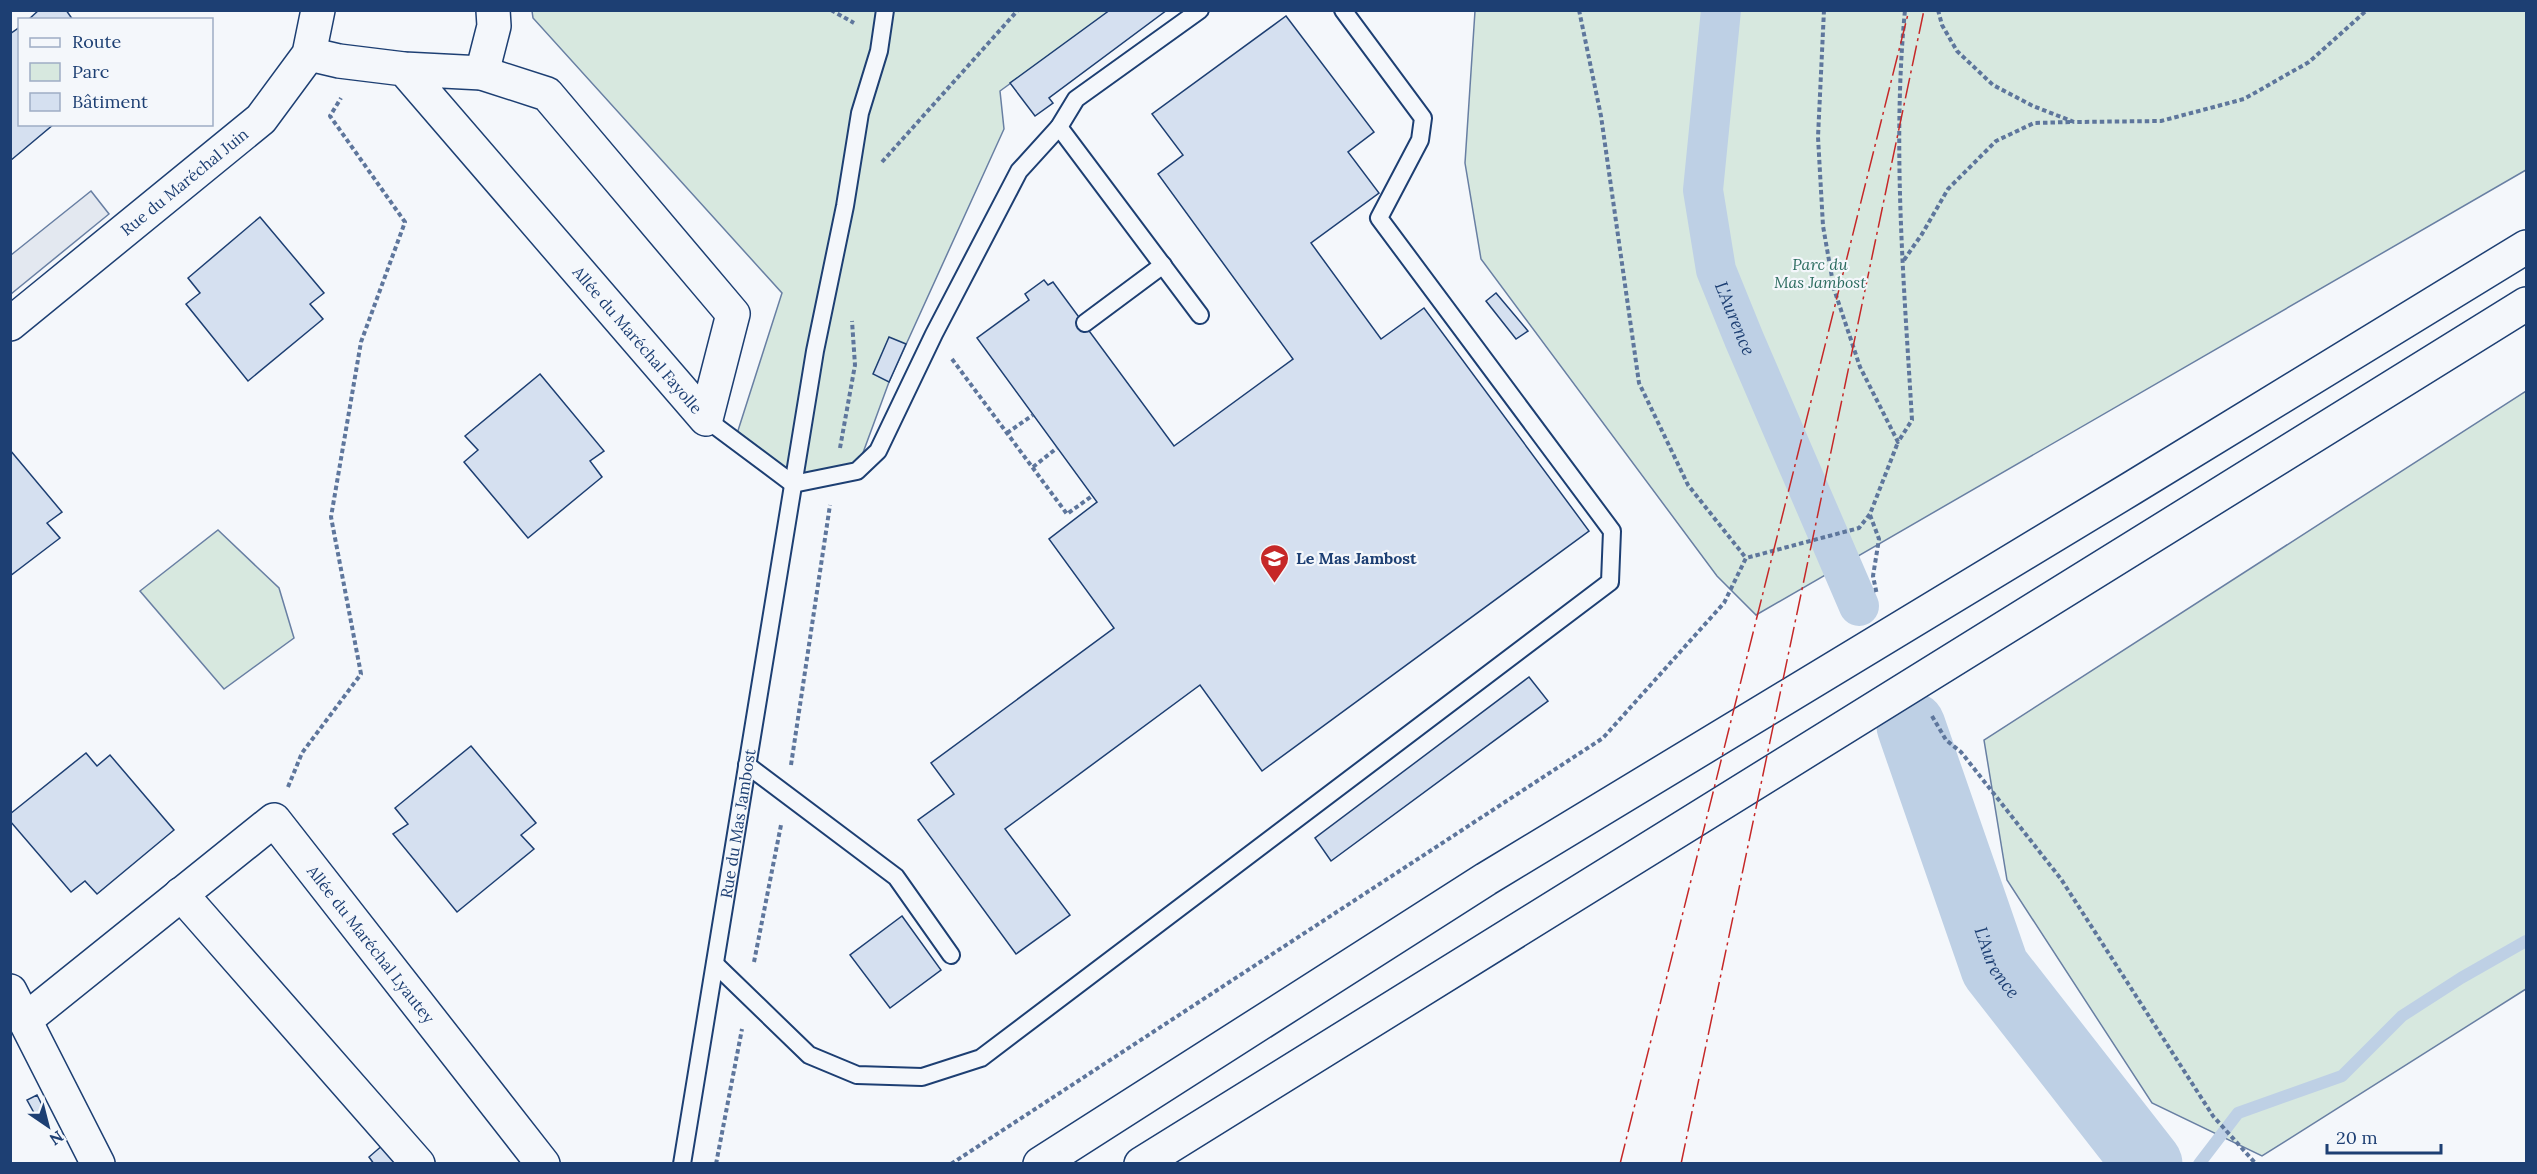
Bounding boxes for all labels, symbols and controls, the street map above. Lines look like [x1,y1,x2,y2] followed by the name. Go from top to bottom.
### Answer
[18,18,213,126] legend
[72,30,121,53] text: Route
[72,60,109,83] text: Parc
[72,90,148,113] text: Bâtiment
[116,123,252,240] street label: Rue du Maréchal Juin
[1774,254,1866,292] park label: Parc du Mas Jambost
[568,261,707,418] street label: Allée du Maréchal Fayolle
[1710,278,1761,359] water label: L'Aurence
[1259,542,1291,584] school or university icon: Le Mas Jambost
[1296,548,1417,568] place label: Le Mas Jambost
[716,747,760,900] street label: Rue du Mas Jambost
[302,860,439,1028] street label: Allée du Maréchal Lyautey
[1970,924,2025,1002] water label: L'Aurence
[18,1096,78,1156] north arrow
[2327,1117,2441,1155] scale bar
[2336,1126,2378,1149] text: 20 m
[46,1127,67,1150] text: N

